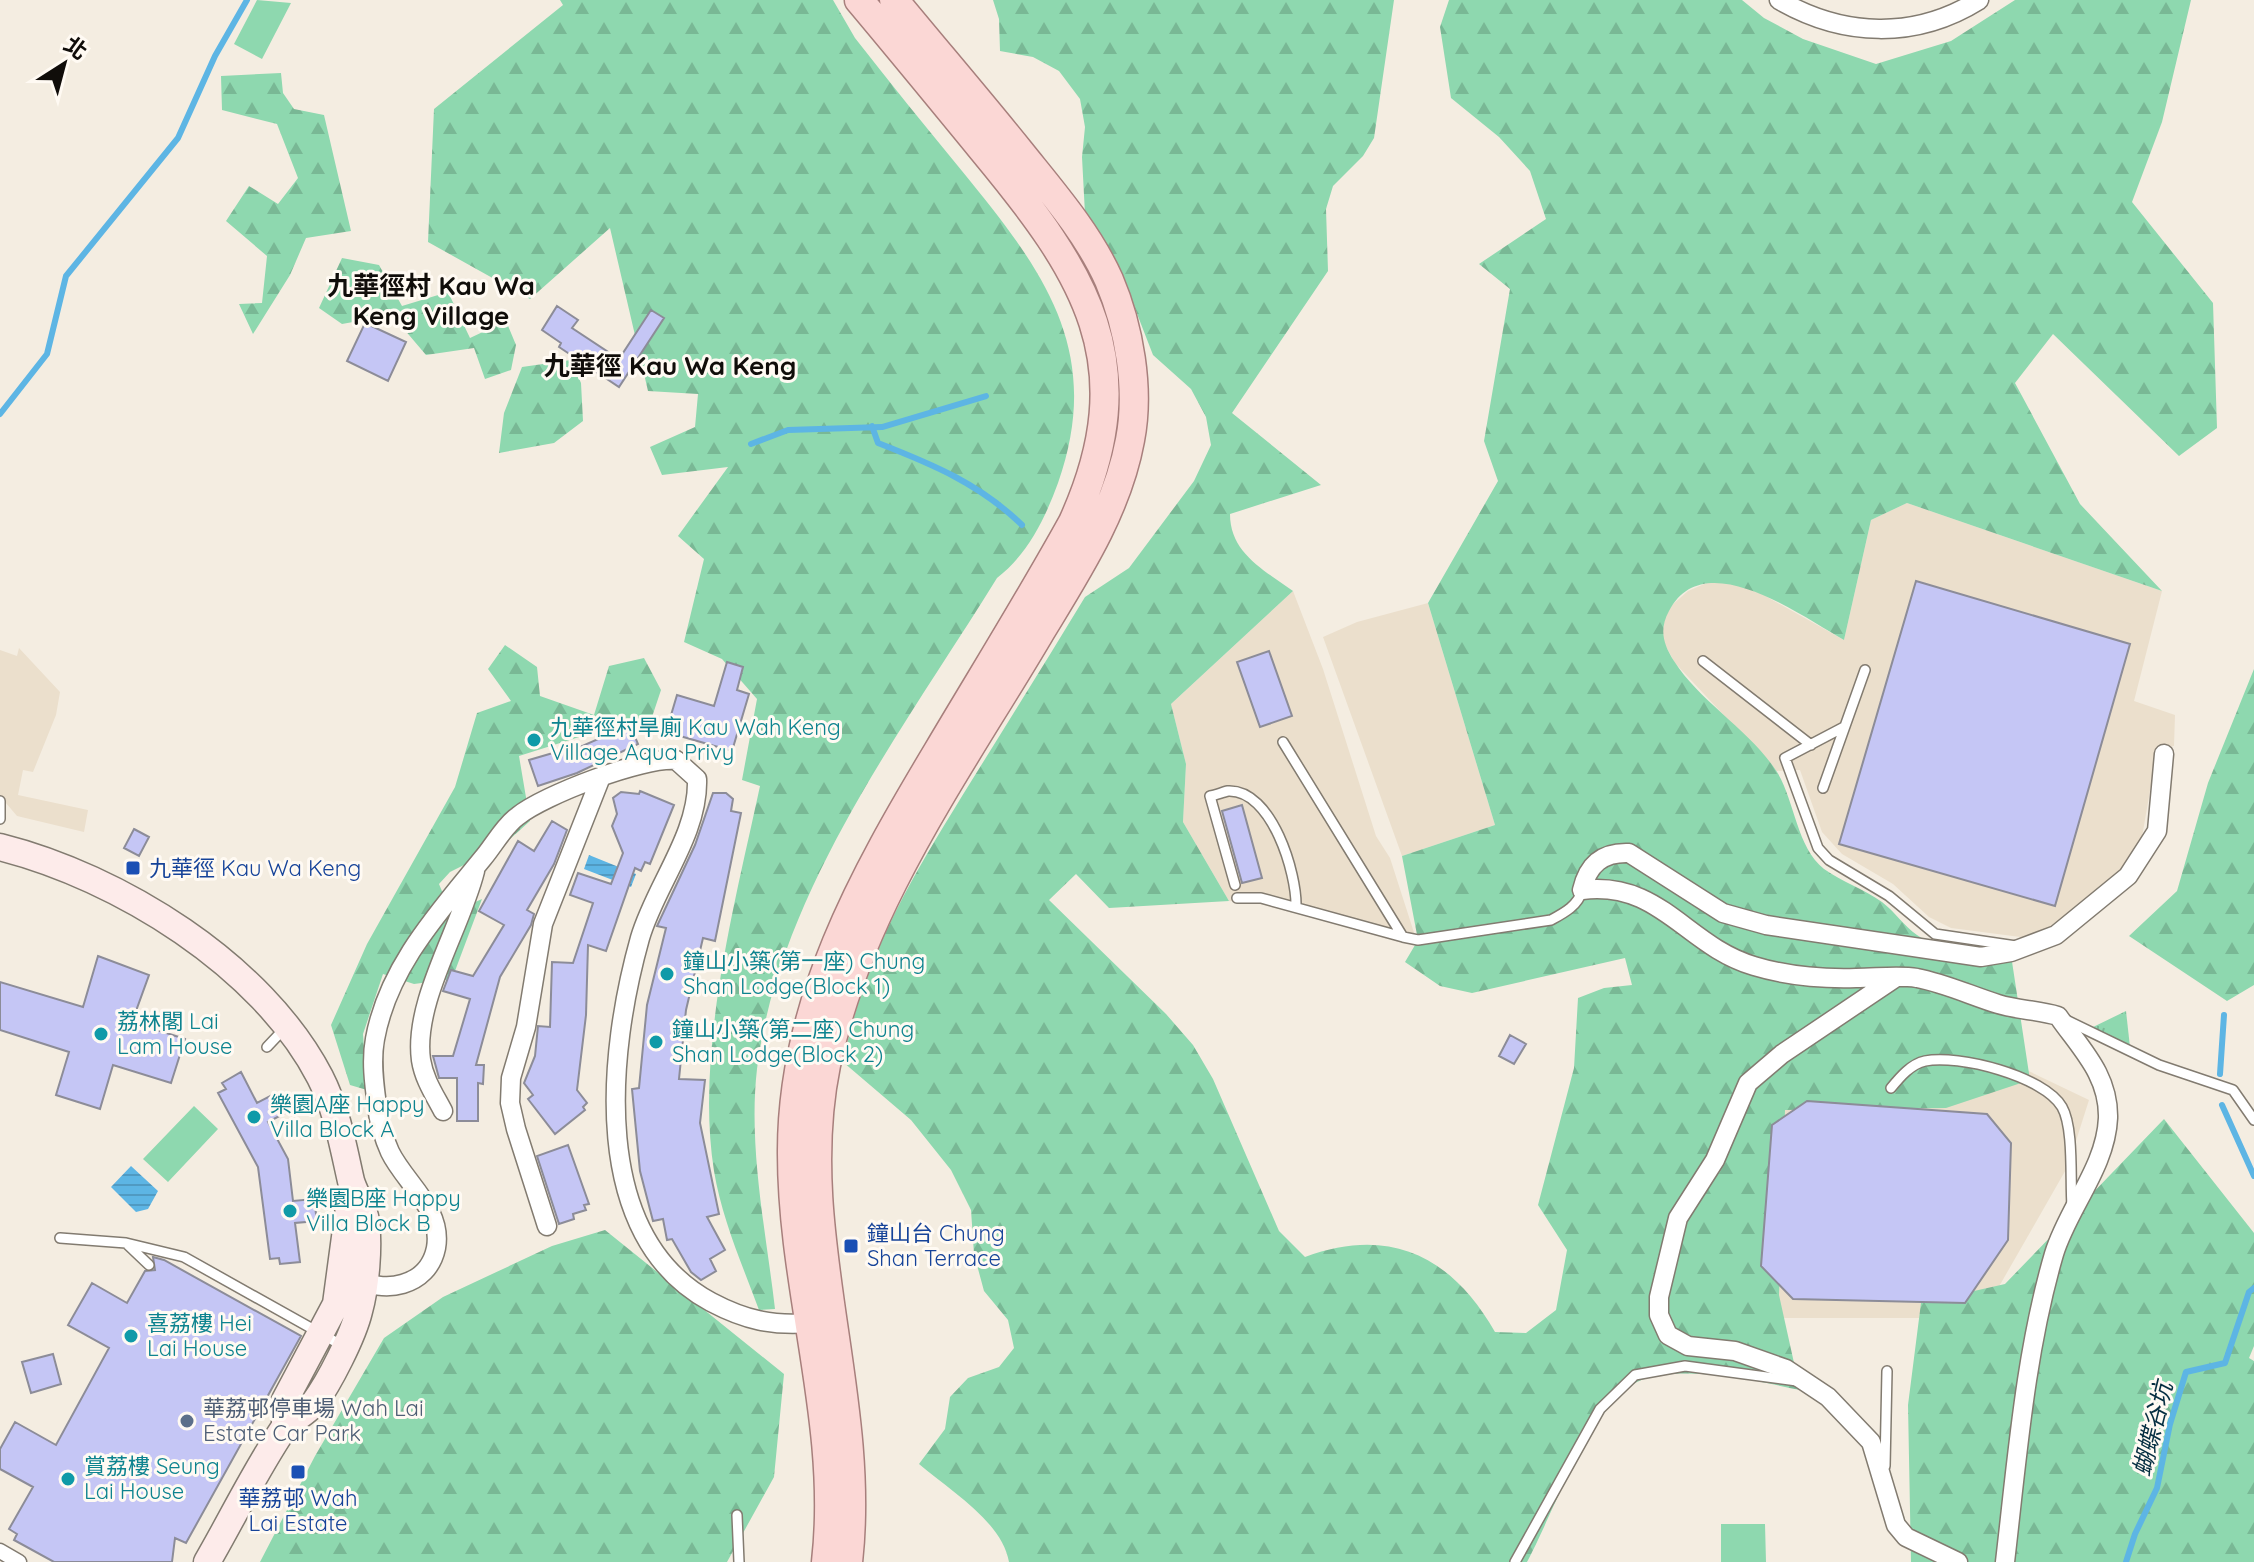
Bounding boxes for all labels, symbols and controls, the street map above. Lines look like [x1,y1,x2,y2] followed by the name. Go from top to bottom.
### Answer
[24,24,104,104] north arrow
[59,30,93,66] text: 北
[327,269,535,332] district label: 九華徑村 Kau Wa Keng Village
[544,349,796,382] district label: 九華徑 Kau Wa Keng
[550,713,841,766] place label: 九華徑村旱廁 Kau Wah Keng Village Aqua Privy
[525,731,543,749] marker: 九華徑村旱廁 Kau Wah Keng Village Aqua Privy
[149,854,361,882] place label: 九華徑 Kau Wa Keng
[124,859,142,877] marker: 九華徑 Kau Wa Keng
[683,947,925,1000] place label: 鐘山小築(第一座) Chung Shan Lodge(Block 1)
[658,965,676,983] marker: 鐘山小築(第一座) Chung Shan Lodge(Block 1)
[117,1007,233,1060] place label: 荔林閣 Lai Lam House
[672,1015,914,1068] place label: 鐘山小築(第二座) Chung Shan Lodge(Block 2)
[92,1025,110,1043] marker: 荔林閣 Lai Lam House
[647,1033,665,1051] marker: 鐘山小築(第二座) Chung Shan Lodge(Block 2)
[270,1090,425,1143] place label: 樂園A座 Happy Villa Block A
[245,1108,263,1126] marker: 樂園A座 Happy Villa Block A
[306,1184,461,1237] place label: 樂園B座 Happy Villa Block B
[281,1202,299,1220] marker: 樂園B座 Happy Villa Block B
[867,1219,1005,1272] place label: 鐘山台 Chung Shan Terrace
[842,1237,860,1255] marker: 鐘山台 Chung Shan Terrace
[147,1309,252,1362] place label: 喜荔樓 Hei Lai House
[122,1327,140,1345] marker: 喜荔樓 Hei Lai House
[2126,1376,2179,1479] water label: 蝴蝶谷坑
[203,1394,424,1447] place label: 華荔邨停車場 Wah Lai Estate Car Park
[178,1412,196,1430] marker: 華荔邨停車場 Wah Lai Estate Car Park
[84,1452,220,1505] place label: 賞荔樓 Seung Lai House
[289,1463,307,1481] marker: 華荔邨 Wah Lai Estate
[59,1470,77,1488] marker: 賞荔樓 Seung Lai House
[239,1484,357,1537] place label: 華荔邨 Wah Lai Estate

